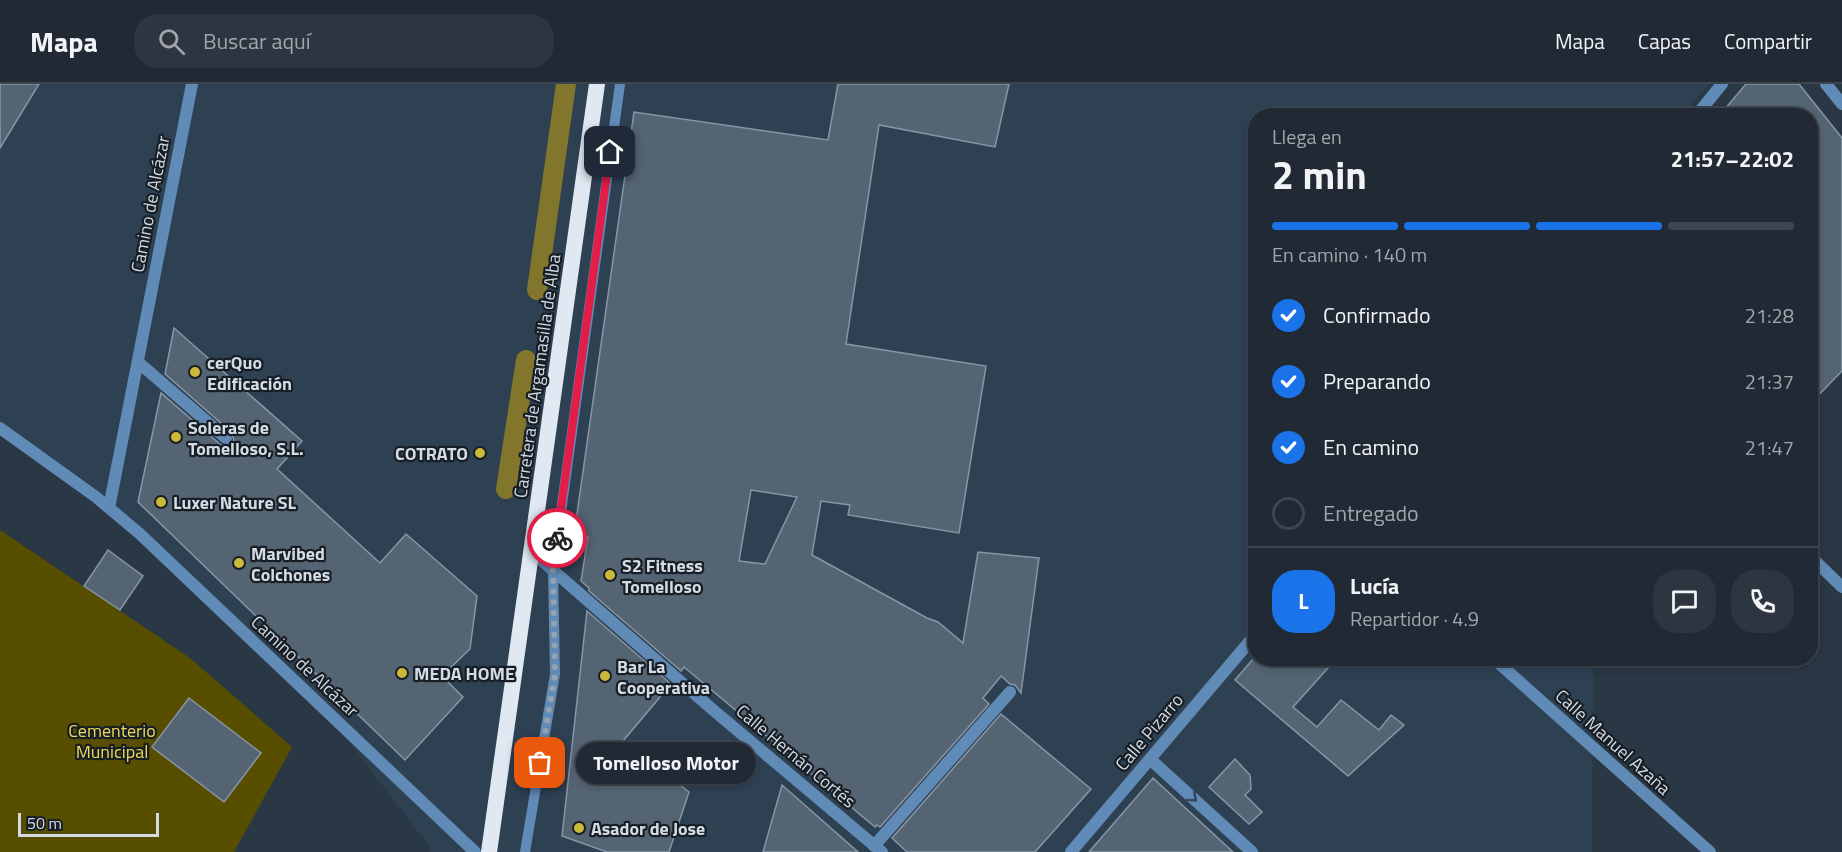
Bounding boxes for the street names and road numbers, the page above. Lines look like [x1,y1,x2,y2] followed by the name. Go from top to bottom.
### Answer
[124,133,176,275] street label: Camino de Alcázar
[507,252,567,500] street label: Carretera de Argamasilla de Alba
[245,609,365,723] street label: Camino de Alcázar
[1549,683,1677,801] street label: Calle Manuel Azaña
[1109,687,1189,777] street label: Calle Pizarro
[730,698,862,814] street label: Calle Hernán Cortés

